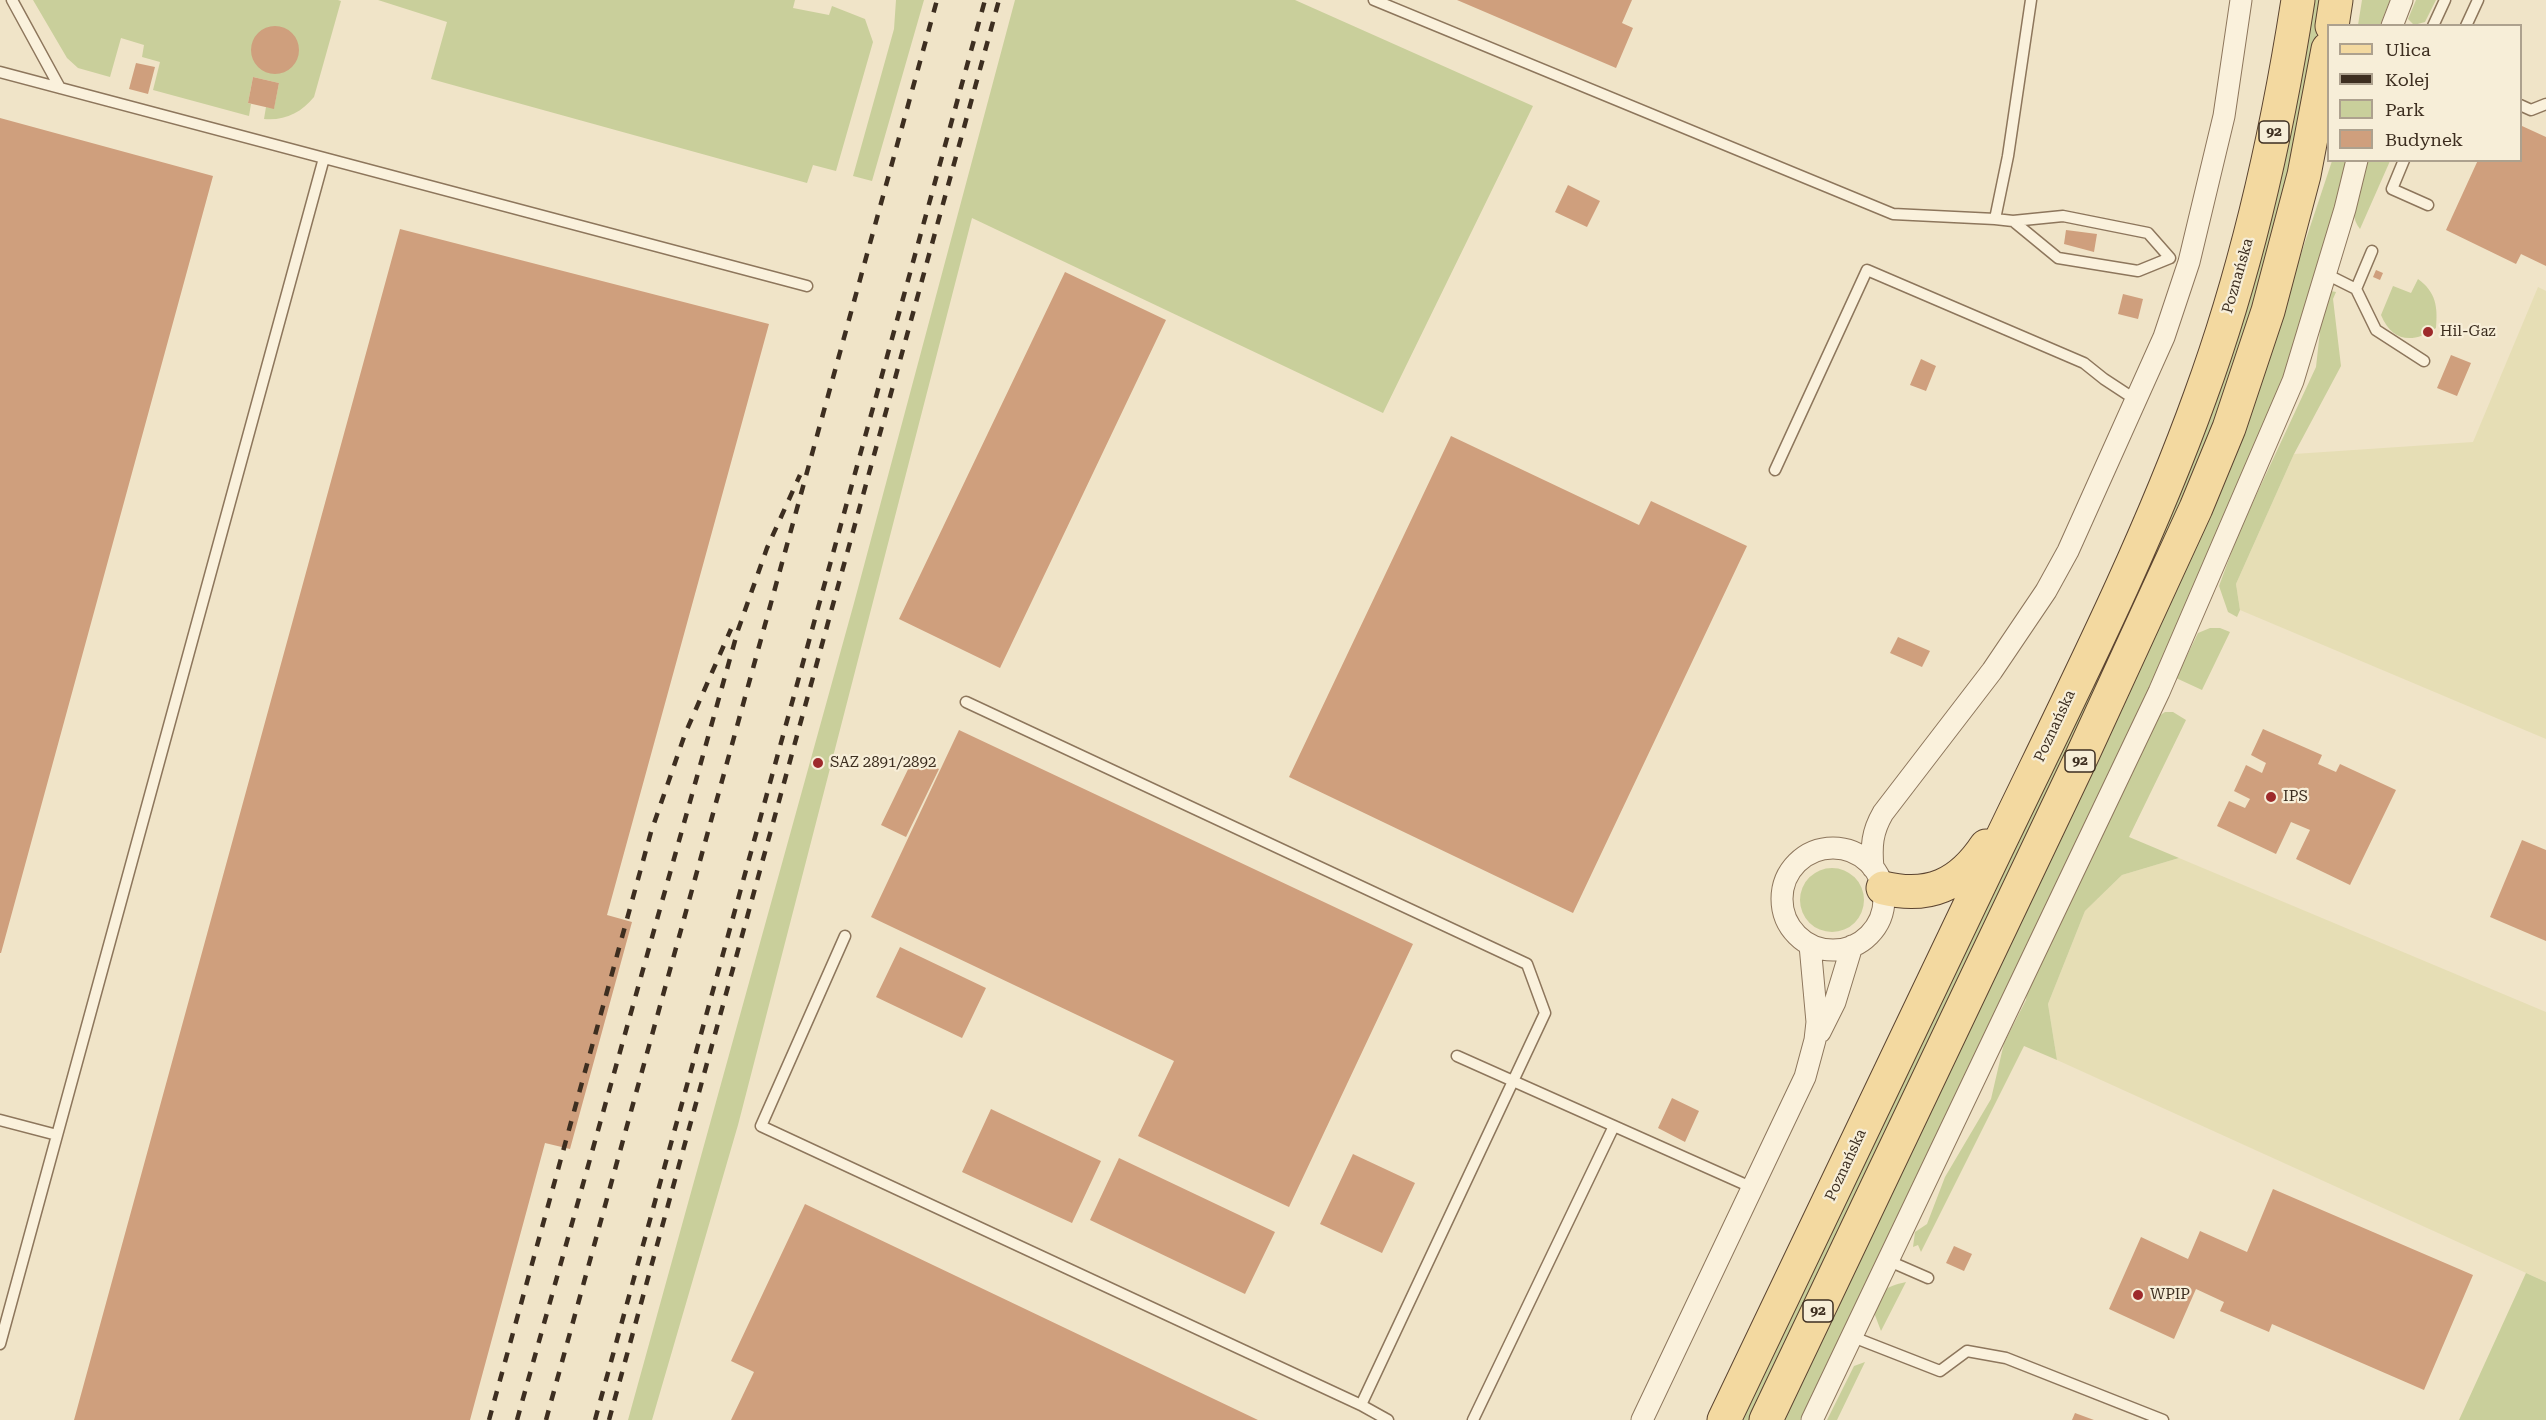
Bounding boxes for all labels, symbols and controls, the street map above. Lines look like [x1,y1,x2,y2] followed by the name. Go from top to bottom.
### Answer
[2327,24,2522,162] legend
[2385,39,2431,60] text: Ulica
[2385,69,2430,90] text: Kolej
[2385,99,2425,120] text: Park
[2259,121,2289,143] road number: 92
[2385,129,2463,150] text: Budynek
[2219,236,2257,316] street label: Poznańska
[2440,323,2496,341] place label: Hil-Gaz
[2421,325,2435,339] marker: Hil-Gaz
[2031,687,2079,765] street label: Poznańska
[2065,750,2095,772] road number: 92
[830,754,936,772] place label: SAZ 2891/2892
[811,756,825,770] marker: SAZ 2891/2892
[2283,788,2308,806] place label: IPS
[2264,790,2278,804] marker: IPS
[1822,1126,1870,1204] street label: Poznańska
[2150,1286,2190,1304] place label: WPIP
[2131,1288,2145,1302] marker: WPIP
[1803,1300,1833,1322] road number: 92

